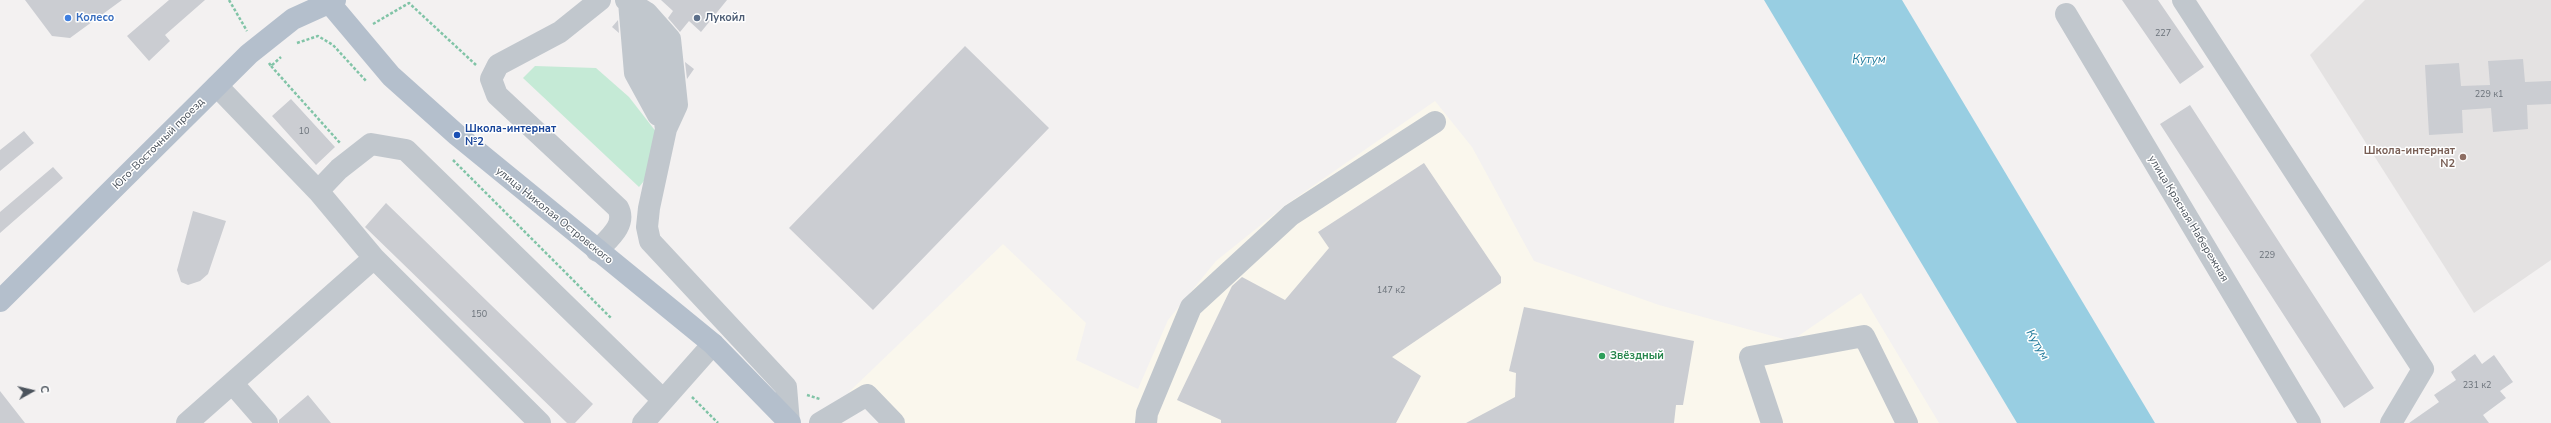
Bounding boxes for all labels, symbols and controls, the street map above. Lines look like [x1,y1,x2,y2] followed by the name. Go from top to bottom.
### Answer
[76,11,114,25] place label: Колесо
[705,11,745,25] place label: Лукойл
[63,13,73,23] marker: Колесо
[692,13,702,23] marker: Лукойл
[2155,29,2171,39] house number: 227
[1852,53,1886,67] water label: Кутум
[2475,90,2503,100] house number: 229 к1
[111,96,207,192] street label: Юго-Восточный проезд
[465,122,556,148] place label: Школа-интернат №2
[299,127,309,137] house number: 10
[452,130,462,140] marker: Школа-интернат №2
[2364,144,2455,170] place label: Школа-интернат N2
[2458,152,2468,162] marker: Школа-интернат N2
[2145,153,2231,285] street label: улица Красная Набережная
[493,165,615,267] street label: улица Николая Островского
[2259,251,2275,261] house number: 229
[1377,286,1405,296] house number: 147 к2
[471,310,487,320] house number: 150
[2022,327,2052,363] water label: Кутум
[1610,349,1664,363] place label: Звёздный
[1597,351,1607,361] marker: Звёздный
[12,371,52,411] north arrow
[2463,381,2491,391] house number: 231 к2
[36,385,52,394] text: С

